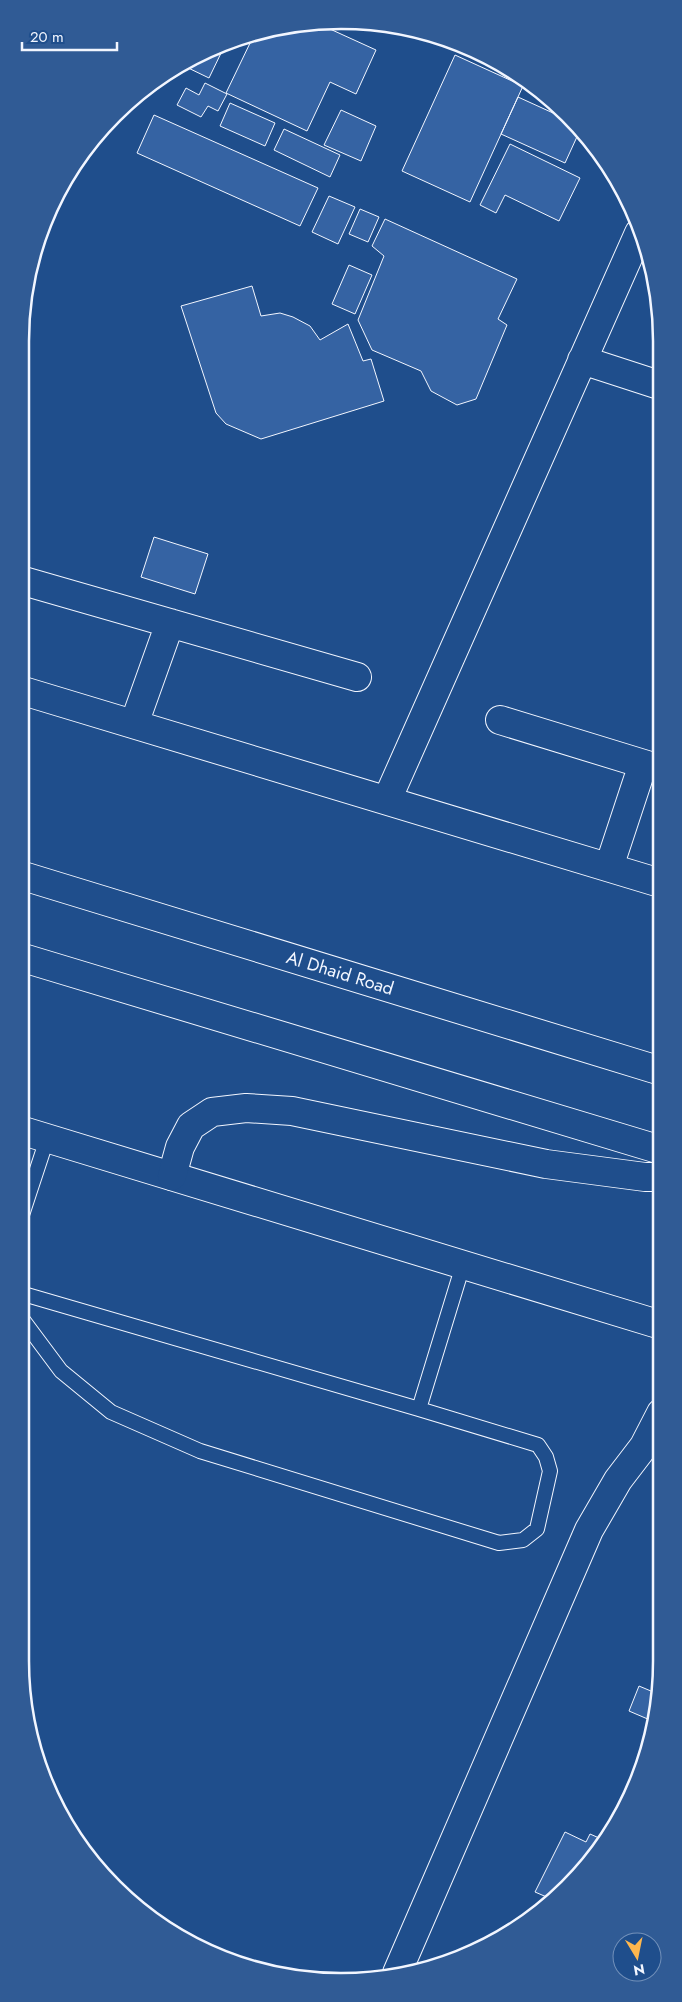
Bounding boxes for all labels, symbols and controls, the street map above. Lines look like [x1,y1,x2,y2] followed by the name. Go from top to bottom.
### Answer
[22,20,118,52] scale bar
[30,26,64,48] text: 20 m
[283,944,397,1002] street label: Al Dhaid Road
[612,1932,662,1982] north arrow
[632,1959,646,1981] text: N

